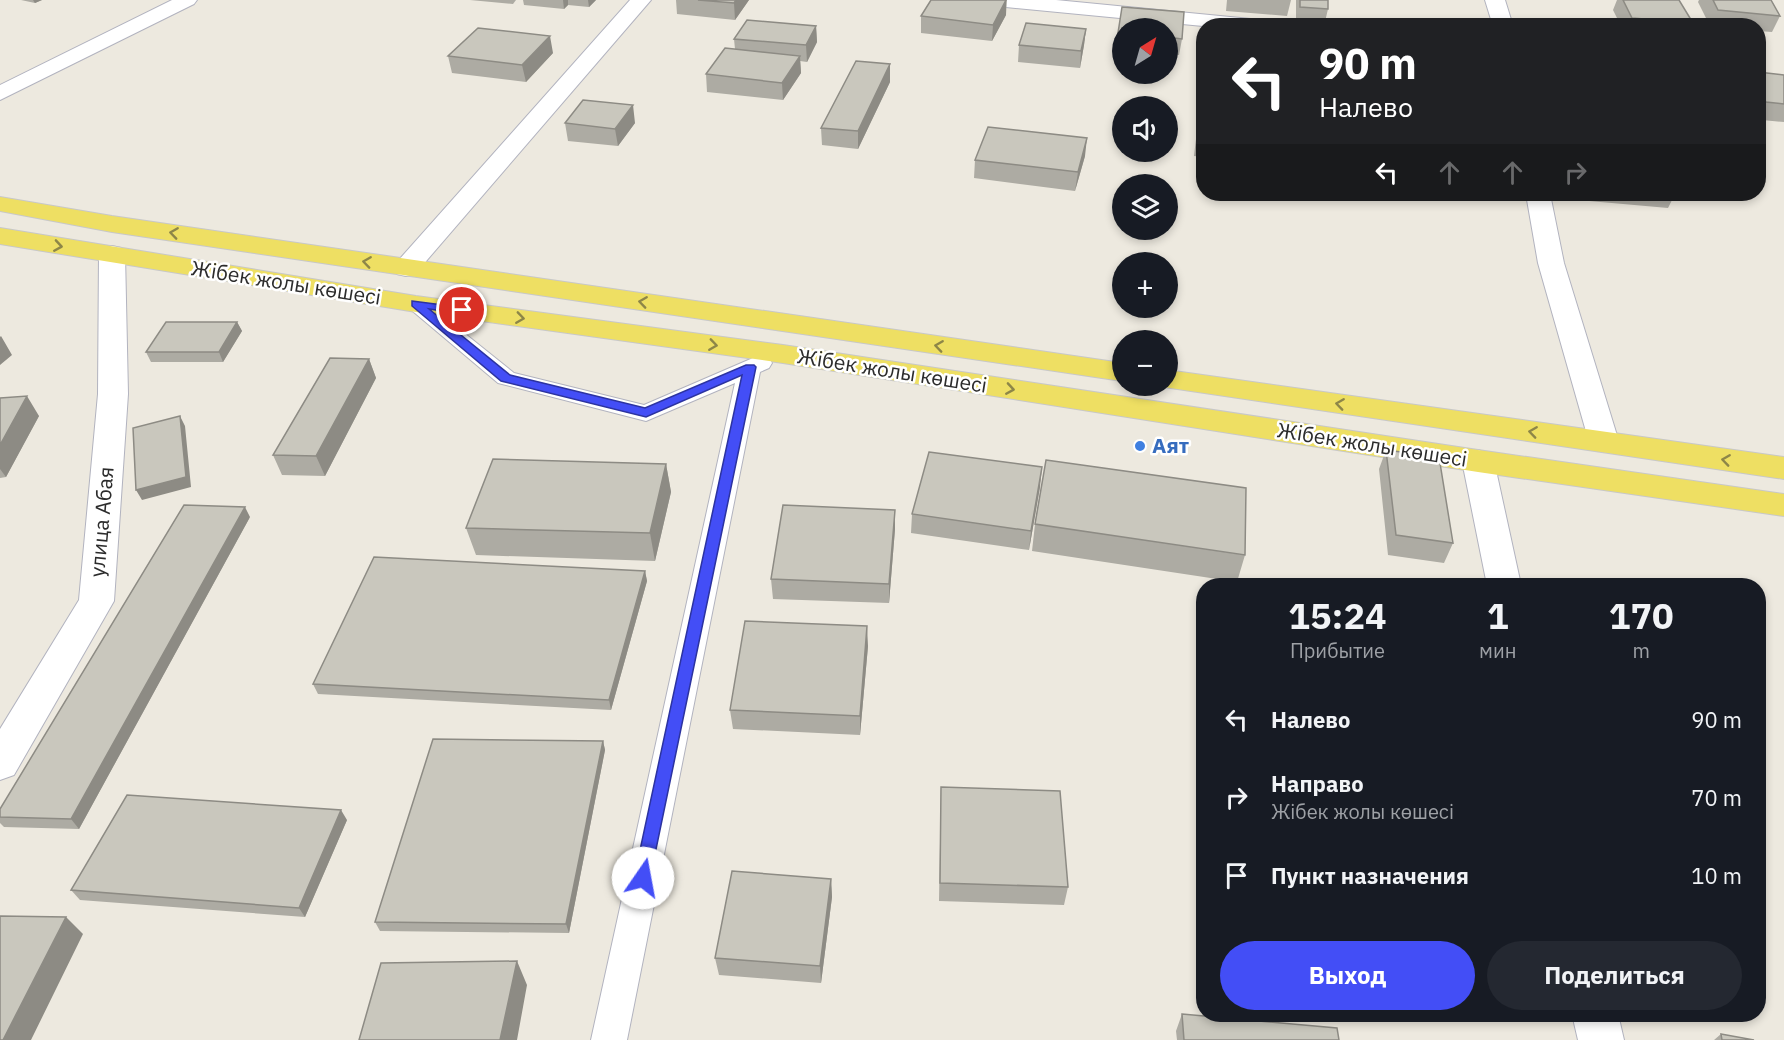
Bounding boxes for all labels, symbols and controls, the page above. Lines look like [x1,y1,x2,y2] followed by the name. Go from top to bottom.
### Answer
[1112,18,1178,84] north arrow
[1112,18,1178,396] map controls
[1319,36,1417,91] text: 90 m
[1220,42,1298,120] icon: left
[1319,89,1413,124] text: Налево
[1112,96,1178,162] button: sound
[1370,156,1403,189] icon: left
[1433,156,1466,189] icon: ahead
[1496,156,1529,189] icon: ahead
[1559,156,1592,189] icon: right
[1112,174,1178,240] button: layers
[169,228,178,240] one-way arrow
[53,239,62,251] one-way arrow
[1112,252,1178,318] button: +
[189,253,383,311] street label: Жібек жолы көшесі
[362,256,371,268] one-way arrow
[436,284,487,335] pin
[445,293,478,326] icon: arrive
[638,297,647,309] one-way arrow
[515,312,525,324] one-way arrow
[1112,330,1178,396] button: −
[709,338,718,350] one-way arrow
[935,340,944,352] one-way arrow
[795,341,989,399] street label: Жібек жолы көшесі
[1005,382,1015,395] one-way arrow
[1336,398,1345,410] one-way arrow
[1275,415,1469,473] street label: Жібек жолы көшесі
[1528,427,1538,439] one-way arrow
[1152,431,1189,459] place label: Аят
[1133,439,1147,453] marker: Аят
[1721,454,1731,466] one-way arrow
[82,465,120,578] street label: улица Абая
[1288,592,1387,639] text: 15:24
[1487,592,1509,639] text: 1
[1609,592,1674,639] text: 170
[1290,637,1385,664] text: Прибытие
[1479,637,1516,664] text: мин
[1632,637,1650,664] text: m
[1220,703,1253,736] icon: left
[1271,705,1350,734] text: Налево
[1691,705,1742,734] text: 90 m
[1271,769,1364,798] text: Направо
[1220,781,1253,814] icon: right
[1691,783,1742,812] text: 70 m
[1271,798,1454,825] text: Жібек жолы көшесі
[611,846,675,910] position arrow
[1220,859,1253,892] icon: arrive
[1271,861,1469,890] text: Пункт назначения
[1691,861,1742,890] text: 10 m
[1220,941,1475,1010] button: Выход
[1487,941,1742,1010] button: Поделиться

